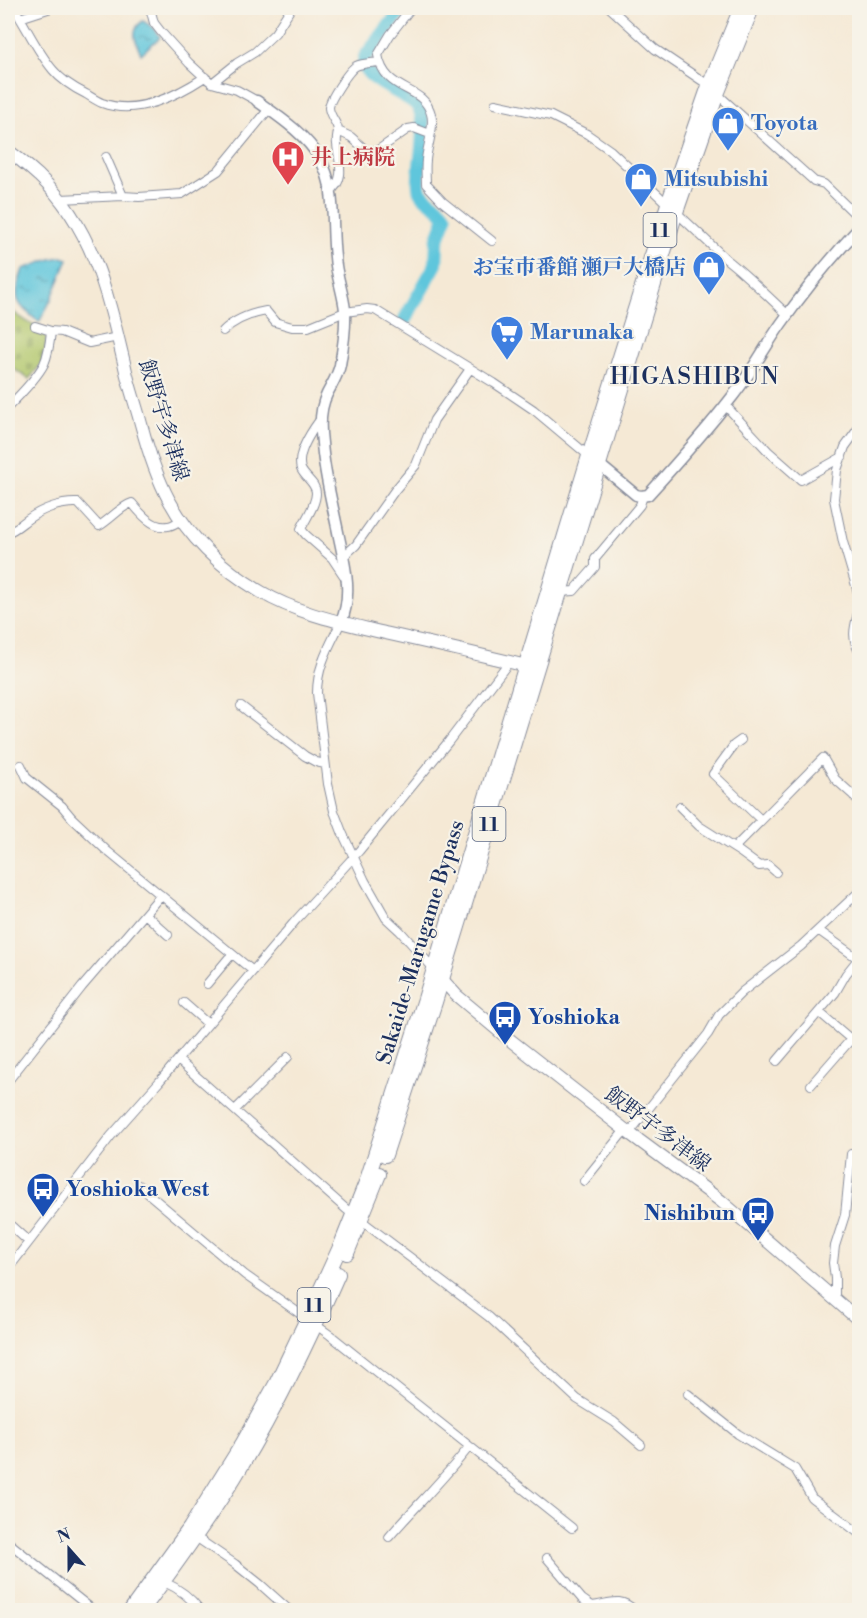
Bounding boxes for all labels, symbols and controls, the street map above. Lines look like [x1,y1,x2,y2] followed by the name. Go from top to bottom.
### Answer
[710,105,746,152] shop icon: Toyota
[751,111,818,137] place label: Toyota
[270,139,306,186] hospital icon: 井上病院
[311,145,395,171] place label: 井上病院
[623,161,659,208] shop icon: Mitsubishi
[664,167,768,193] place label: Mitsubishi
[644,213,676,247] road number: 11
[691,249,727,296] shop icon: お宝市番館 瀬戸大橋店
[473,255,686,281] place label: お宝市番館 瀬戸大橋店
[489,314,525,361] supermarket icon: Marunaka
[530,320,634,346] place label: Marunaka
[132,356,194,484] street label: 飯野宇多津線
[610,362,780,392] district label: HIGASHIBUN
[472,807,506,841] road number: 11
[371,817,471,1068] street label: Sakaide-Marugame Bypass
[487,999,523,1046] bus stop icon: Yoshioka
[528,1005,621,1031] place label: Yoshioka
[599,1082,716,1178] street label: 飯野宇多津線
[25,1171,61,1218] bus stop icon: Yoshioka West
[66,1177,210,1203] place label: Yoshioka West
[740,1195,776,1242] bus stop icon: Nishibun
[644,1201,735,1227] place label: Nishibun
[298,1288,330,1322] road number: 11
[39,1519,99,1579] north arrow
[54,1524,74,1548] text: N

